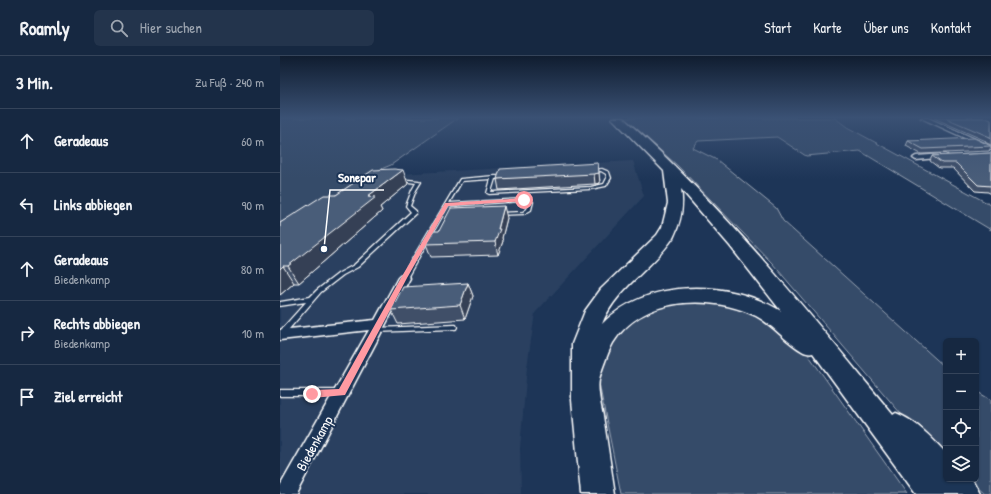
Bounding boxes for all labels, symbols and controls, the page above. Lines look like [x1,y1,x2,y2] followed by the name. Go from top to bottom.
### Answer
[94,10,374,46] search box
[20,15,70,41] text: Roamly
[108,17,130,39] icon: search
[140,17,202,38] text: Hier suchen
[764,18,791,37] text: Start
[813,18,842,37] text: Karte
[864,18,909,37] text: Über uns
[931,18,971,37] text: Kontakt
[16,71,53,94] text: 3 Min.
[195,73,264,91] text: Zu Fuß · 240 m
[16,130,38,152] icon: ahead
[54,130,108,151] text: Geradeaus
[241,132,264,150] text: 60 m
[330,165,384,190] callout: Sonepar
[338,168,377,187] text: Sonepar
[515,191,533,209] route start
[16,194,38,216] icon: left
[54,194,132,215] text: Links abbiegen
[242,196,264,214] text: 90 m
[54,249,108,270] text: Geradeaus
[16,258,38,280] icon: ahead
[241,260,264,278] text: 80 m
[54,270,110,288] text: Biedenkamp
[54,313,140,334] text: Rechts abbiegen
[16,322,38,344] icon: right
[242,324,264,342] text: 10 m
[54,334,110,352] text: Biedenkamp
[943,338,979,482] map controls
[943,338,979,374] button: +
[943,374,979,410] button: −
[303,385,321,403] route end
[16,386,38,408] icon: arrive
[54,386,123,407] text: Ziel erreicht
[943,410,979,446] button: locate
[291,412,338,474] street label: Biedenkamp
[943,446,979,482] button: layers

